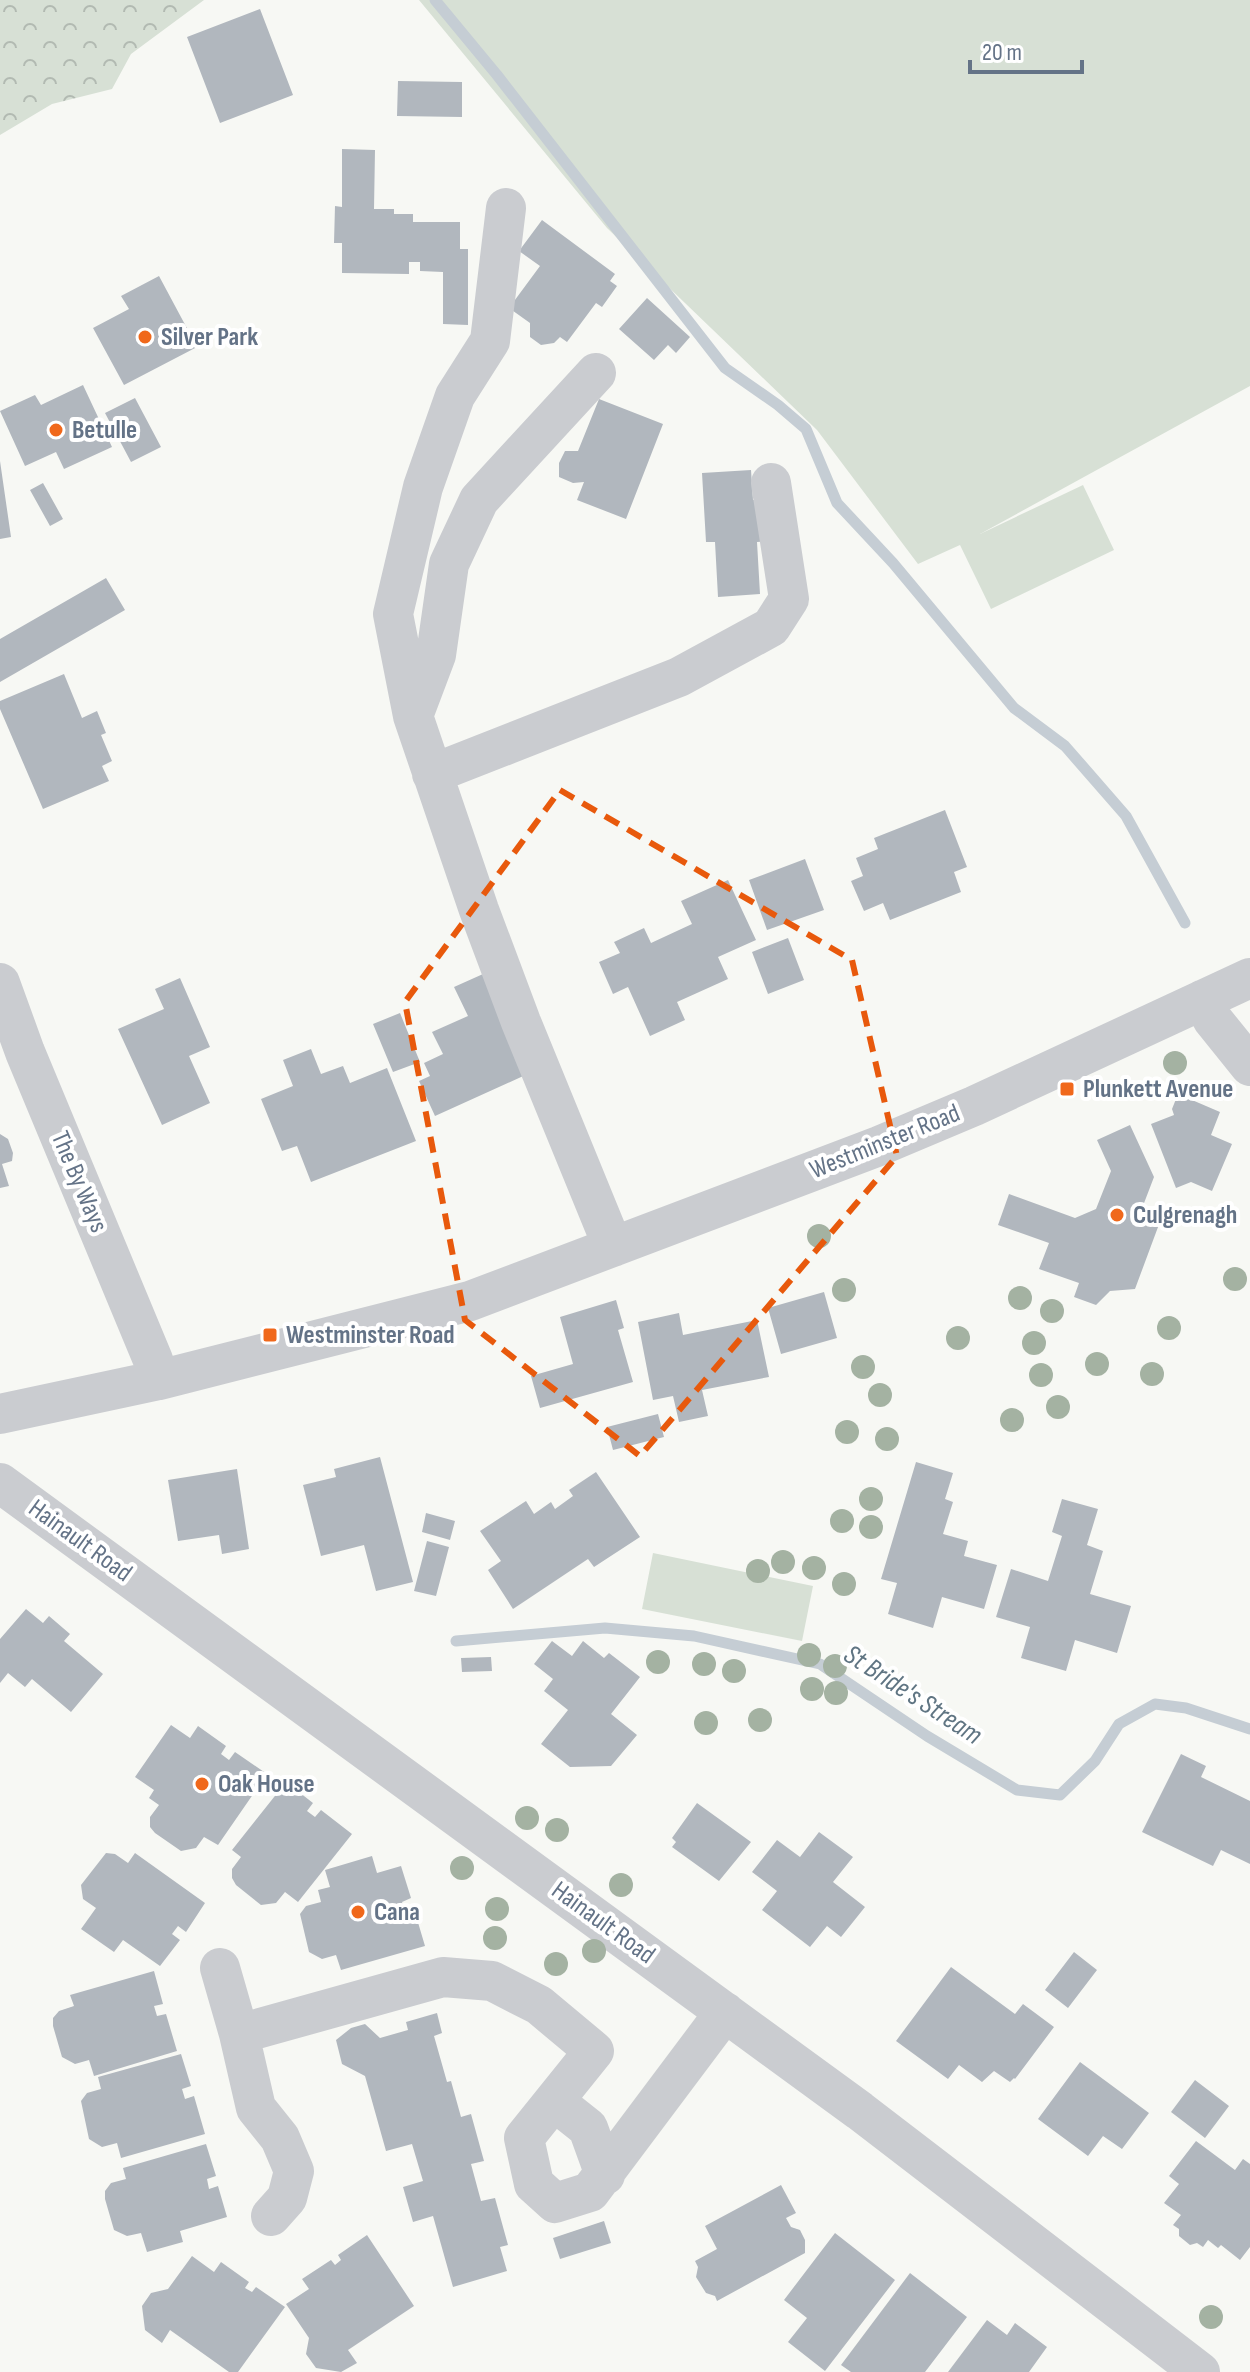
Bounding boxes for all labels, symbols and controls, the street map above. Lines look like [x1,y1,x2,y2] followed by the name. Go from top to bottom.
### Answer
[970,24,1082,74] scale bar
[982,38,1022,67] text: 20 m
[161,322,258,353] place label: Silver Park
[136,328,154,346] marker: Silver Park
[72,415,137,446] place label: Betulle
[47,421,65,439] marker: Betulle
[1083,1074,1233,1105] place label: Plunkett Avenue
[1058,1080,1076,1098] marker: Plunkett Avenue
[805,1098,965,1186] street label: Westminster Road
[44,1127,114,1237] street label: The By Ways
[1133,1200,1237,1231] place label: Culgrenagh
[1108,1206,1126,1224] marker: Culgrenagh
[286,1320,455,1351] place label: Westminster Road
[261,1326,279,1344] marker: Westminster Road
[22,1493,138,1589] street label: Hainault Road
[838,1638,989,1752] water label: St Bride's Stream
[218,1769,315,1800] place label: Oak House
[193,1775,211,1793] marker: Oak House
[545,1875,661,1971] street label: Hainault Road
[374,1897,420,1928] place label: Cana
[349,1903,367,1921] marker: Cana

